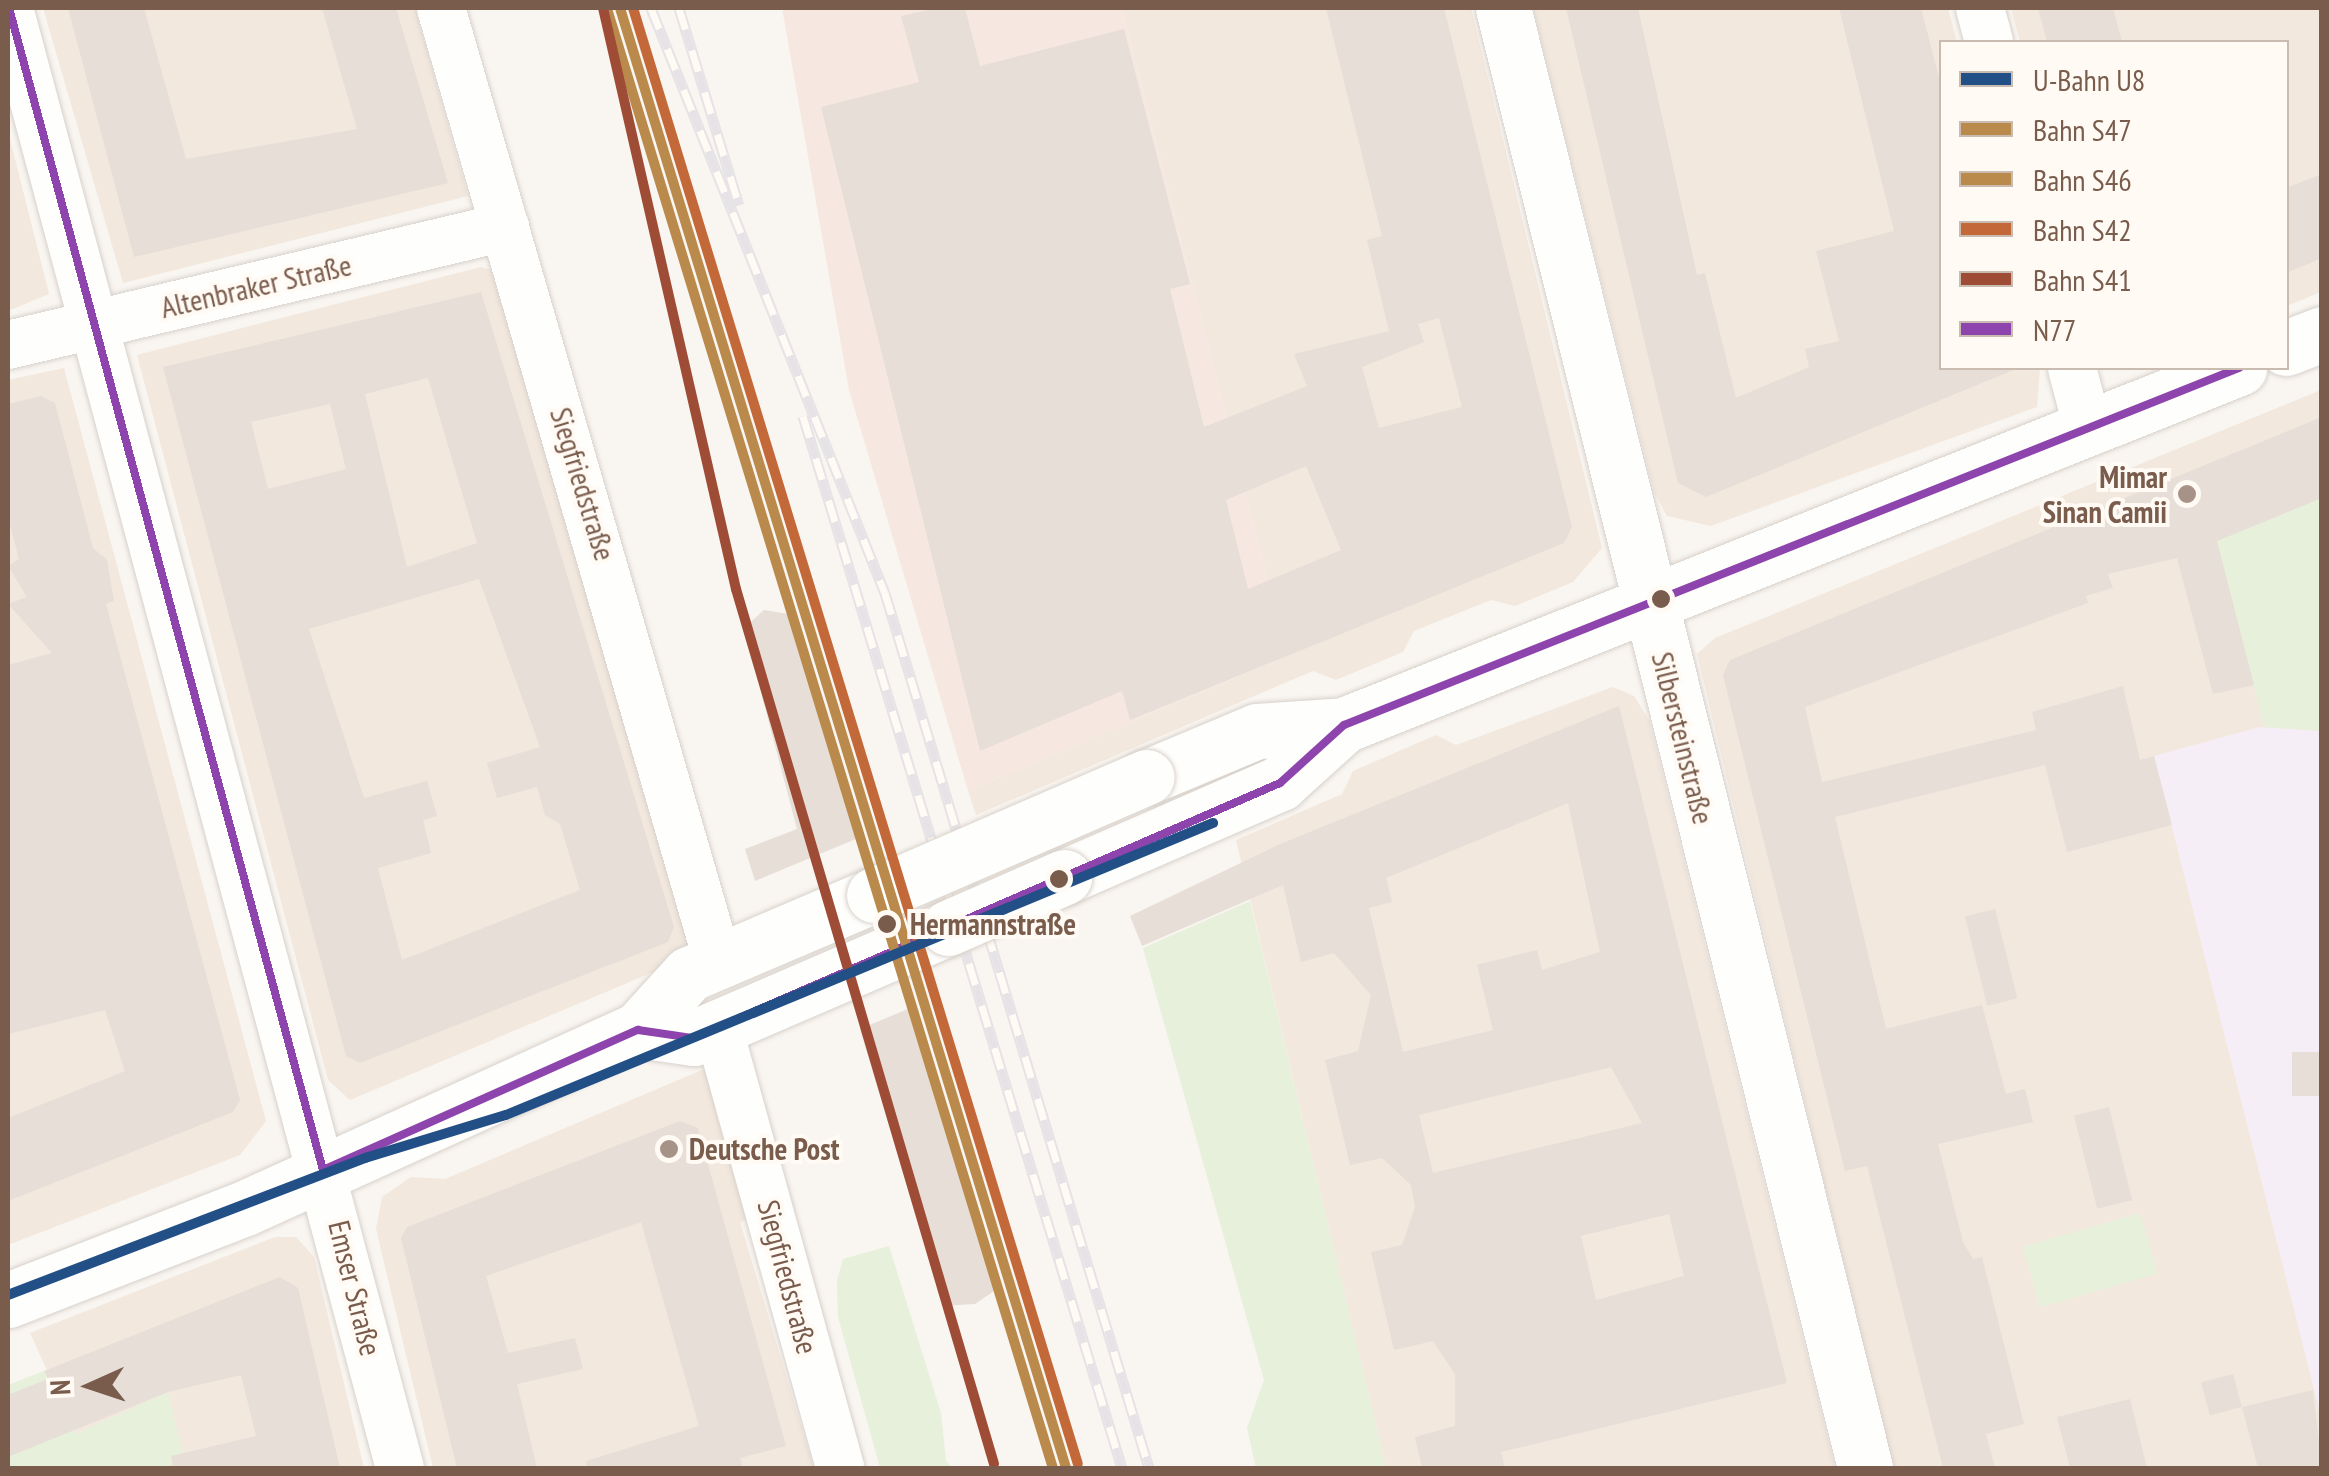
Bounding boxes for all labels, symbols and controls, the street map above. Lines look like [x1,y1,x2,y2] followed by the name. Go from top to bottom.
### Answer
[1939,40,2289,370] legend
[2033,60,2145,99] text: U-Bahn U8
[2033,110,2132,149] text: Bahn S47
[2033,160,2132,199] text: Bahn S46
[2033,210,2132,249] text: Bahn S42
[157,247,355,325] street label: Altenbraker Straße
[2033,260,2132,299] text: Bahn S41
[2033,310,2076,349] text: N77
[543,403,623,565] street label: Siegfriedstraße
[2042,459,2167,530] place label: Mimar Sinan Camii
[2176,483,2198,505] marker: Mimar Sinan Camii
[1651,589,1671,609] unlabelled marker
[1644,648,1722,828] street label: Silbersteinstraße
[1049,869,1069,889] unlabelled marker
[910,906,1076,942] place label: Hermannstraße
[874,911,900,937] marker: Hermannstraße
[689,1131,839,1167] place label: Deutsche Post
[658,1138,680,1160] marker: Deutsche Post
[750,1196,826,1358] street label: Siegfriedstraße
[321,1217,389,1359] street label: Emser Straße
[40,1336,140,1436] north arrow
[41,1379,78,1396] text: N

